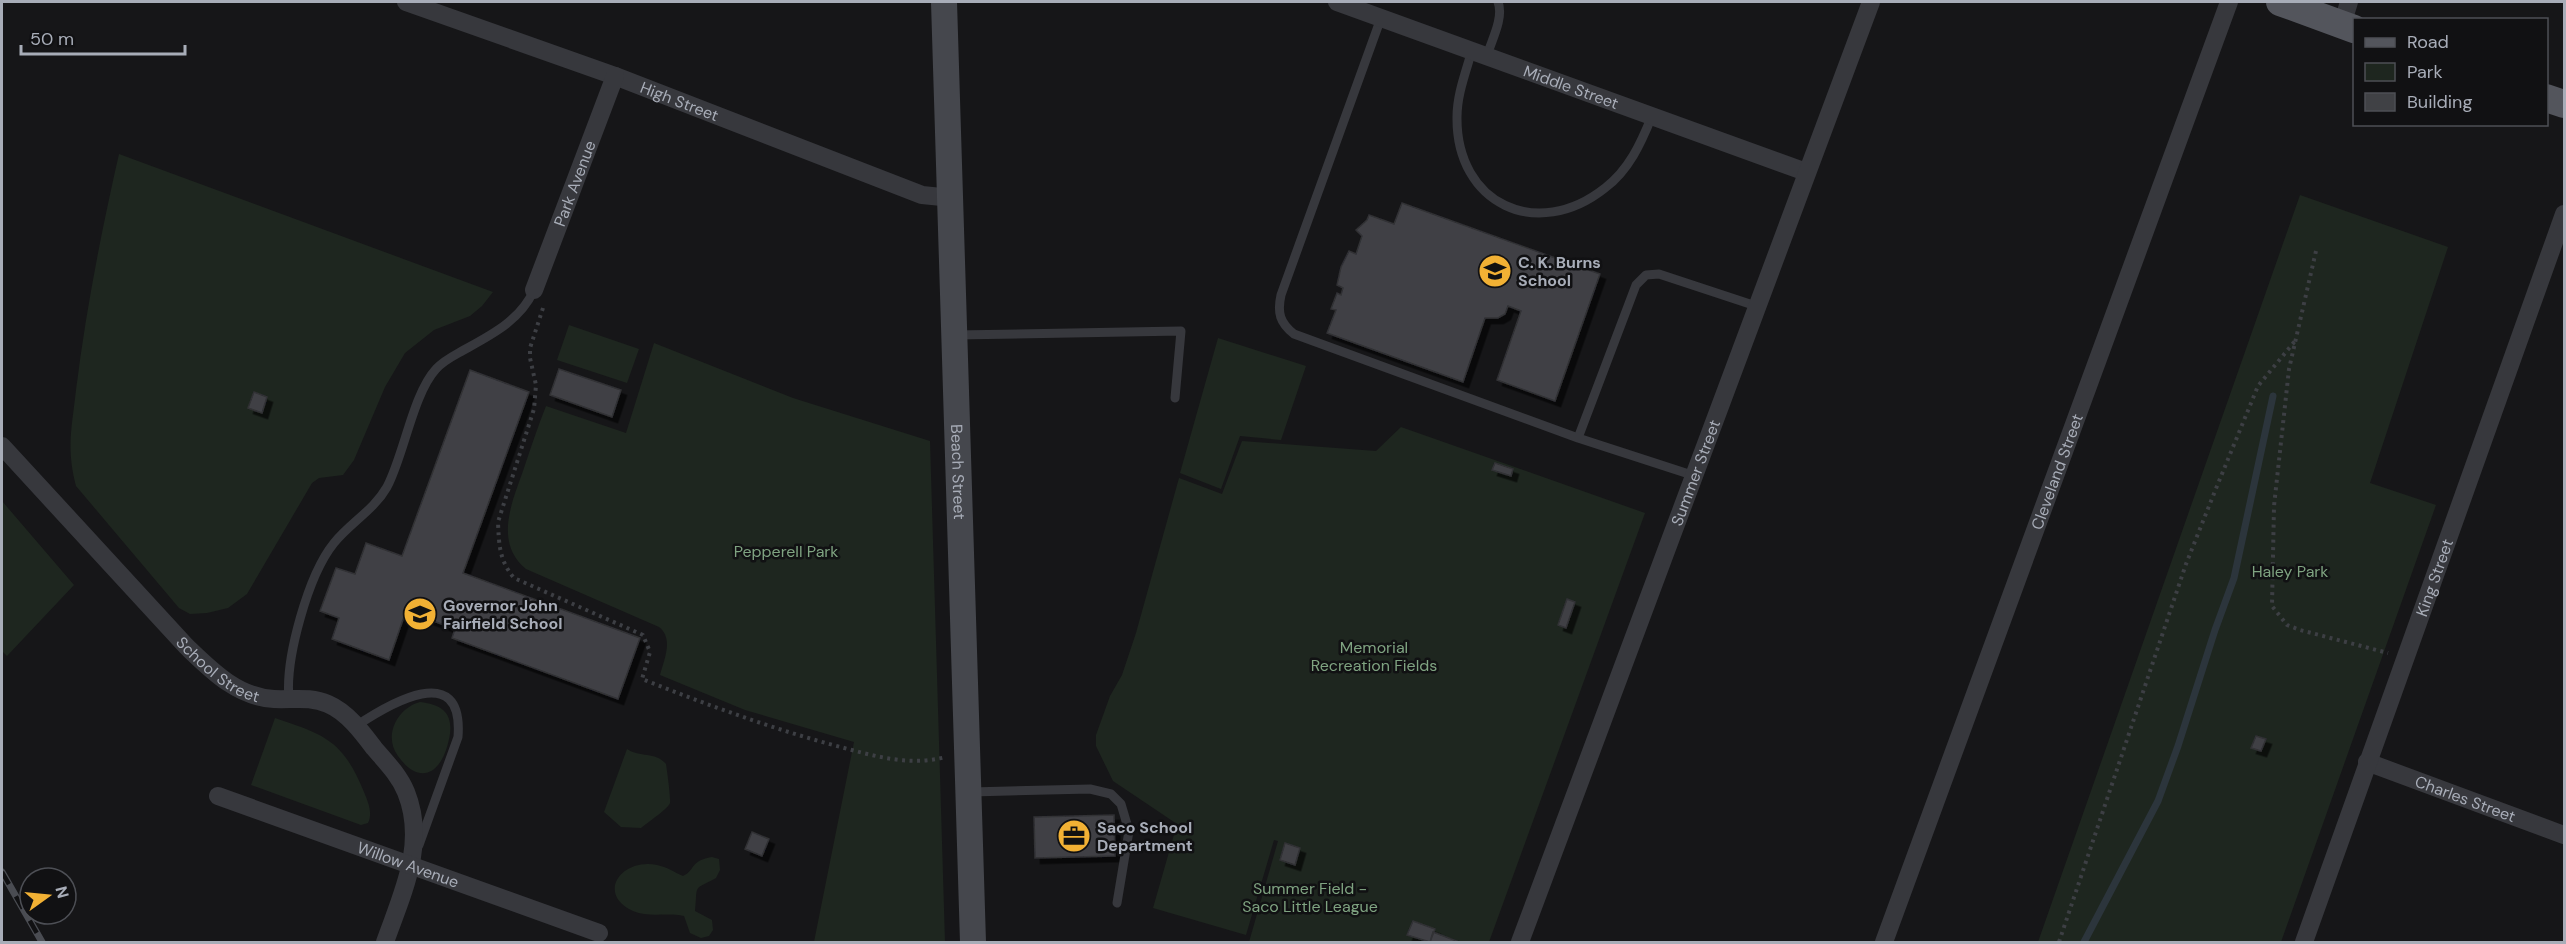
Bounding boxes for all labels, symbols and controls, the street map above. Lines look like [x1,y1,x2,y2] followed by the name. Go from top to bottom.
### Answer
[21,18,184,56] scale bar
[2353,18,2548,126] legend
[30,27,74,51] text: 50 m
[2407,30,2449,54] text: Road
[1520,60,1621,114] street label: Middle Street
[2407,60,2443,84] text: Park
[637,77,722,126] street label: High Street
[2407,90,2472,114] text: Building
[549,138,601,230] street label: Park Avenue
[1518,252,1601,291] place label: C. K. Burns School
[1477,253,1513,289] school or university icon: C. K. Burns School
[2026,411,2088,533] street label: Cleveland Street
[1666,417,1725,529] street label: Summer Street
[946,424,970,520] street label: Beach Street
[2411,536,2458,619] street label: King Street
[734,541,838,562] park label: Pepperell Park
[2252,561,2328,582] park label: Haley Park
[443,595,562,634] place label: Governor John Fairfield School
[402,596,438,632] school or university icon: Governor John Fairfield School
[171,632,262,707] street label: School Street
[1311,637,1437,676] park label: Memorial Recreation Fields
[2412,771,2518,827] street label: Charles Street
[1097,817,1193,856] place label: Saco School Department
[1056,818,1092,854] office icon: Saco School Department
[354,837,462,893] street label: Willow Avenue
[18,866,78,926] north arrow
[1242,878,1378,917] park label: Summer Field - Saco Little League
[50,884,74,901] text: N

